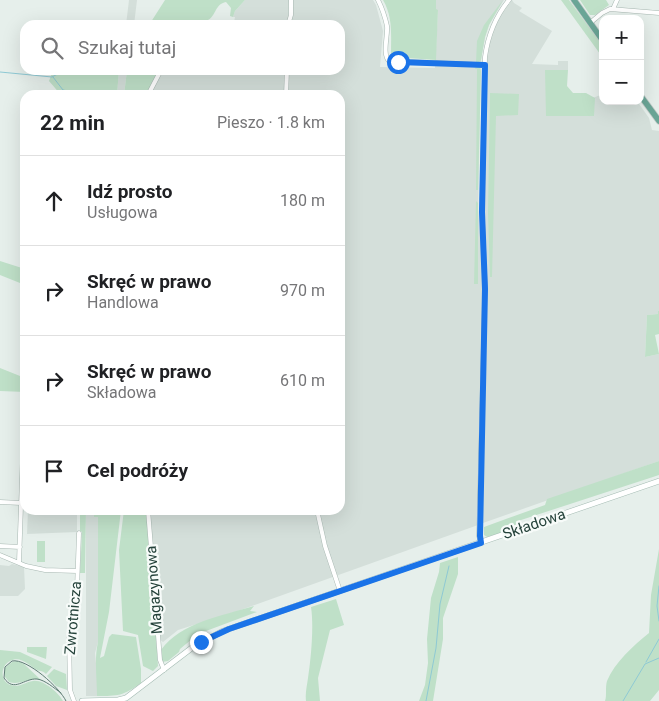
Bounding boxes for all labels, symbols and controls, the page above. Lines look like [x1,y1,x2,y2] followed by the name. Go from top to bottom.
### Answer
[599,15,644,105] map controls
[599,15,644,60] button: +
[20,20,345,75] search box
[38,34,66,62] icon: search
[78,36,176,59] text: Szukaj tutaj
[387,51,410,74] route start
[599,60,644,105] button: −
[40,111,105,135] text: 22 min
[217,113,325,132] text: Pieszo · 1.8 km
[87,180,172,203] text: Idź prosto
[40,187,68,215] icon: ahead
[280,191,325,210] text: 180 m
[87,203,158,222] text: Usługowa
[87,270,211,293] text: Skręć w prawo
[40,277,68,305] icon: right
[280,281,325,300] text: 970 m
[87,293,159,312] text: Handlowa
[87,360,211,383] text: Skręć w prawo
[40,367,68,395] icon: right
[280,371,325,390] text: 610 m
[87,383,157,402] text: Składowa
[40,457,68,485] icon: arrive
[87,459,188,482] text: Cel podróży
[500,505,568,543] street label: Składowa
[142,545,166,635] street label: Magazynowa
[61,580,85,656] street label: Zwrotnicza
[190,631,213,654] route end

